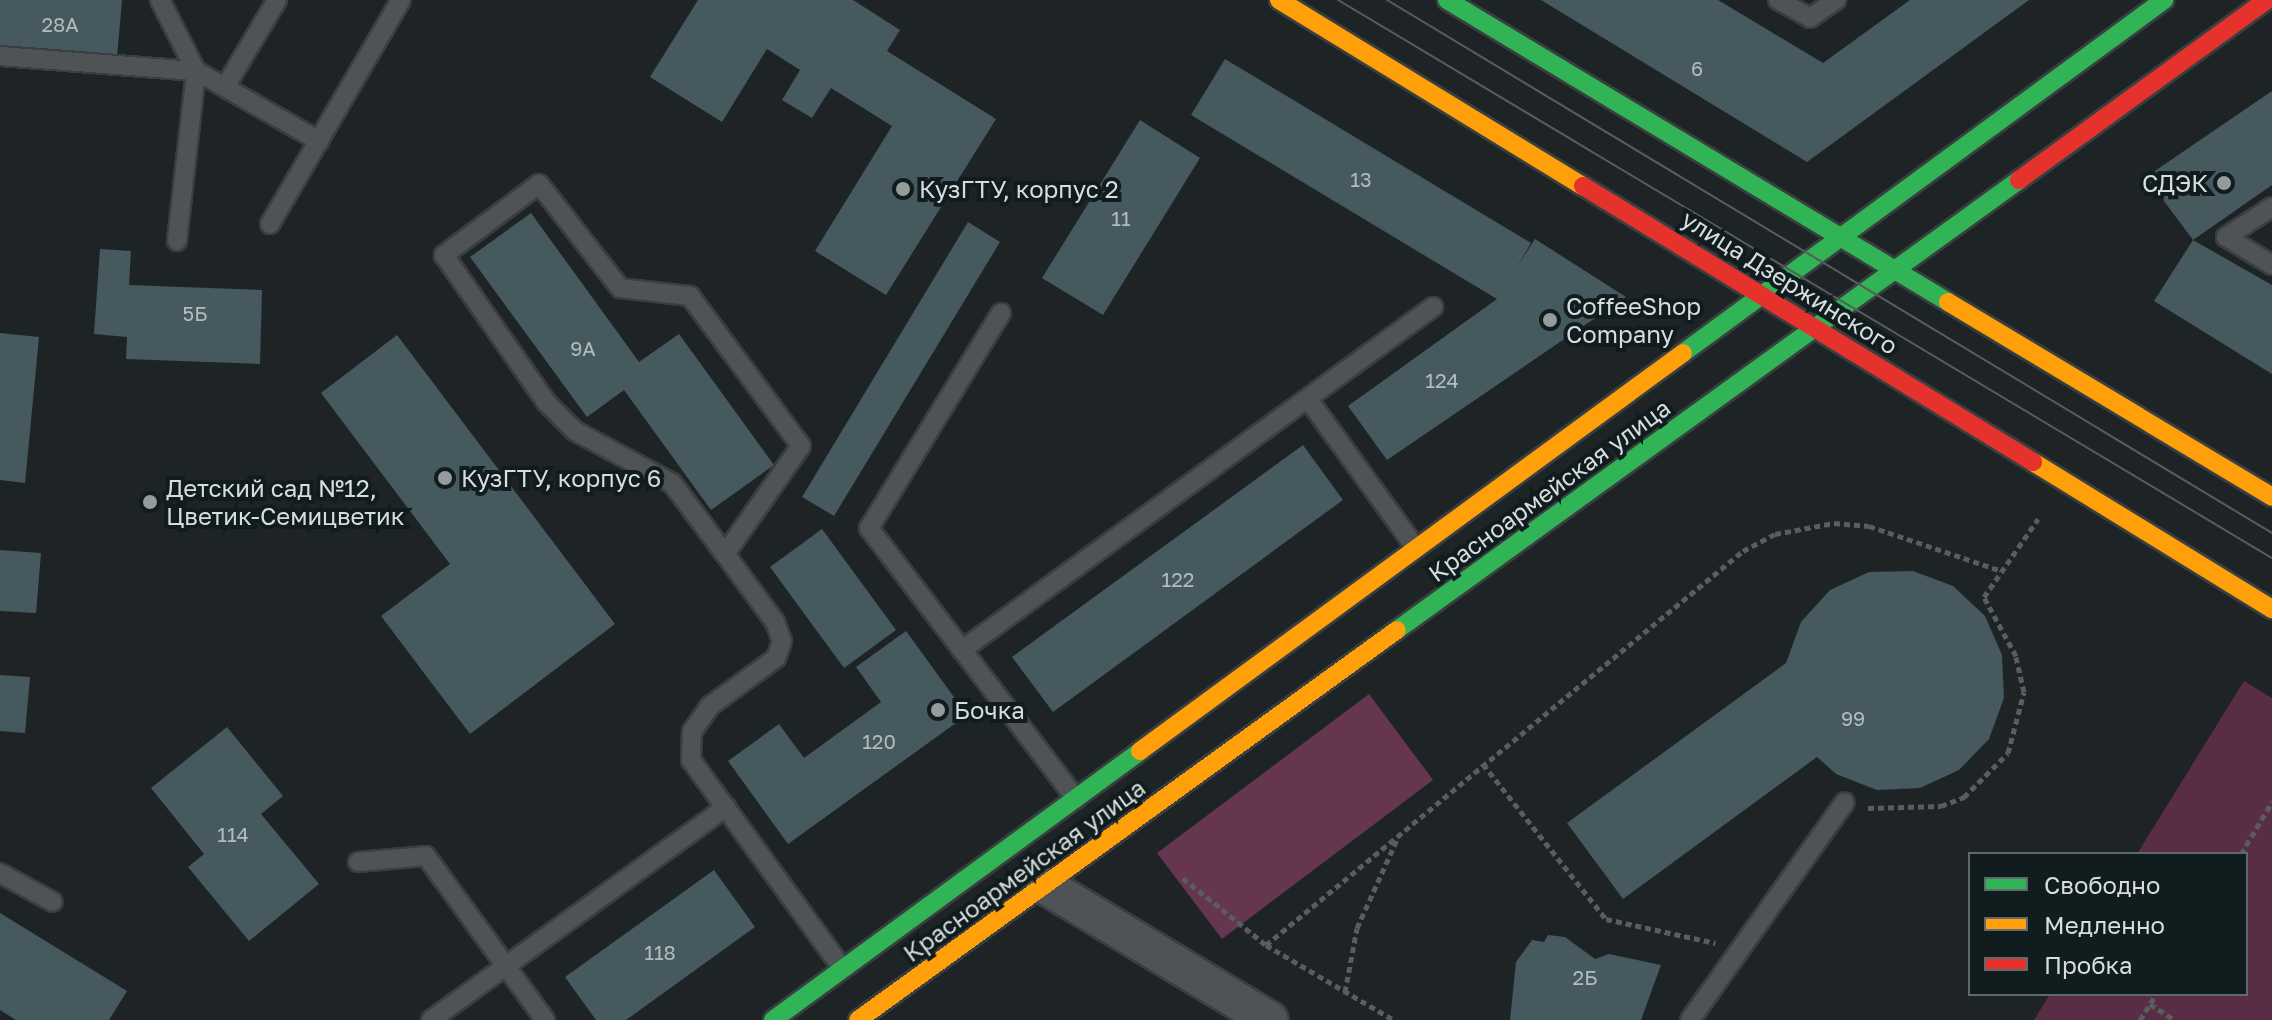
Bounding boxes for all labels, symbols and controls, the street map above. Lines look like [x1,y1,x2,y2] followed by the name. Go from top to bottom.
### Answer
[41,12,79,36] house number: 28А
[1691,56,1703,80] house number: 6
[1350,167,1372,191] house number: 13
[2142,169,2208,197] place label: СДЭК
[2215,174,2233,192] marker: СДЭК
[919,175,1119,203] place label: КузГТУ, корпус 2
[894,180,912,198] marker: КузГТУ, корпус 2
[1677,204,1903,360] street label: улица Дзержинского
[1111,206,1131,230] house number: 11
[1566,292,1701,348] place label: CoffeeShop Company
[183,301,207,325] house number: 5Б
[1541,311,1559,329] marker: CoffeeShop Company
[570,336,596,360] house number: 9А
[1425,368,1459,392] house number: 124
[1423,393,1675,587] street label: Красноармейская улица
[461,464,661,492] place label: КузГТУ, корпус 6
[436,469,454,487] marker: КузГТУ, корпус 6
[166,474,404,530] place label: Детский сад №12, Цветик-Семицветик
[141,493,159,511] marker: Детский сад №12, Цветик-Семицветик
[1162,567,1194,591] house number: 122
[954,696,1025,724] place label: Бочка
[929,701,947,719] marker: Бочка
[1841,706,1865,730] house number: 99
[862,729,896,753] house number: 120
[898,773,1150,967] street label: Красноармейская улица
[217,822,249,846] house number: 114
[1968,852,2248,996] legend
[2044,870,2160,899] text: Свободно
[2044,910,2165,939] text: Медленно
[644,940,676,964] house number: 118
[2044,950,2133,979] text: Пробка
[1573,965,1597,989] house number: 2Б

